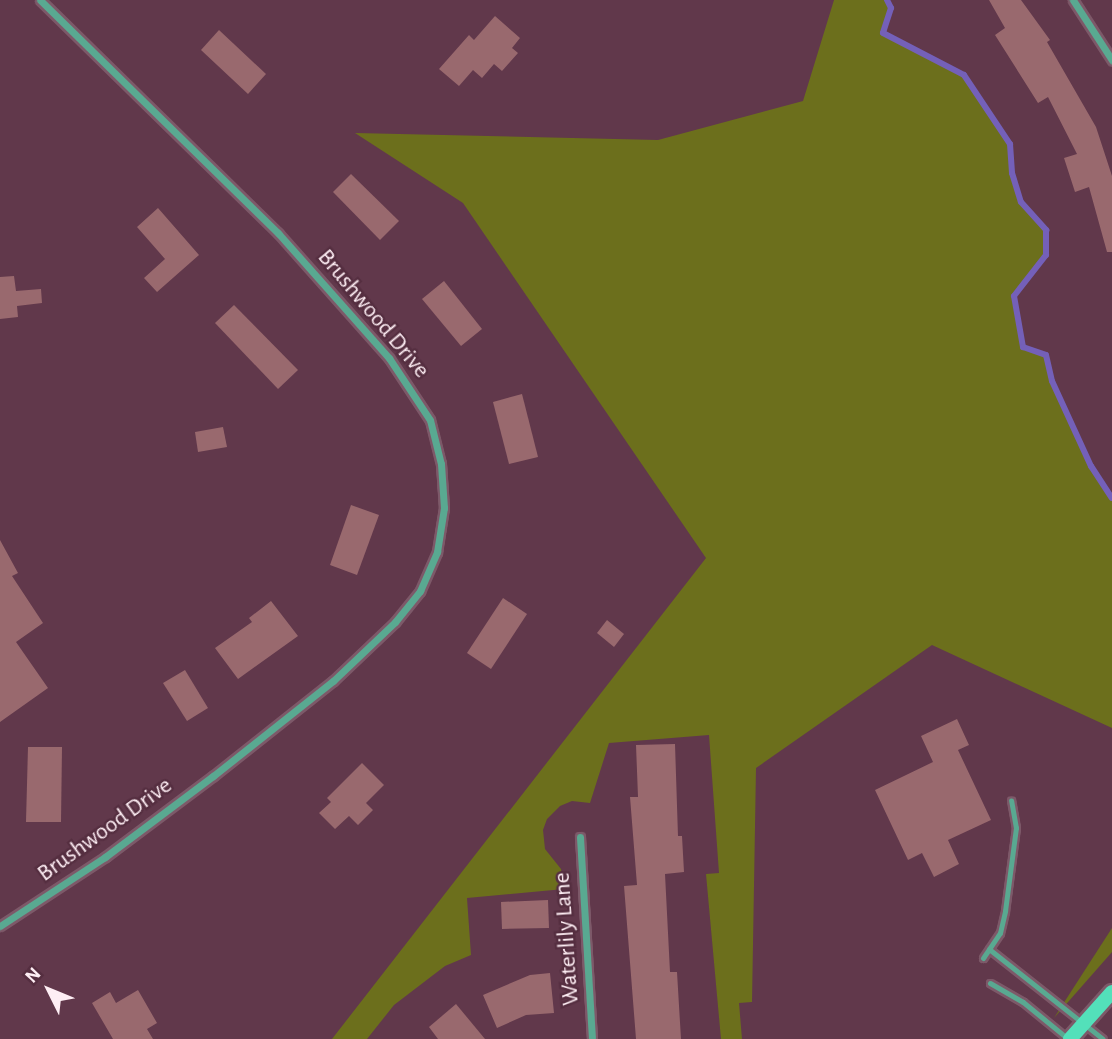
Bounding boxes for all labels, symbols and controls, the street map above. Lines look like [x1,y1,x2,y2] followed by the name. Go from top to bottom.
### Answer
[311,244,435,384] street label: Brushwood Drive
[32,772,178,888] street label: Brushwood Drive
[548,871,586,1007] street label: Waterlily Lane
[14,955,84,1025] north arrow
[22,964,45,987] text: N

